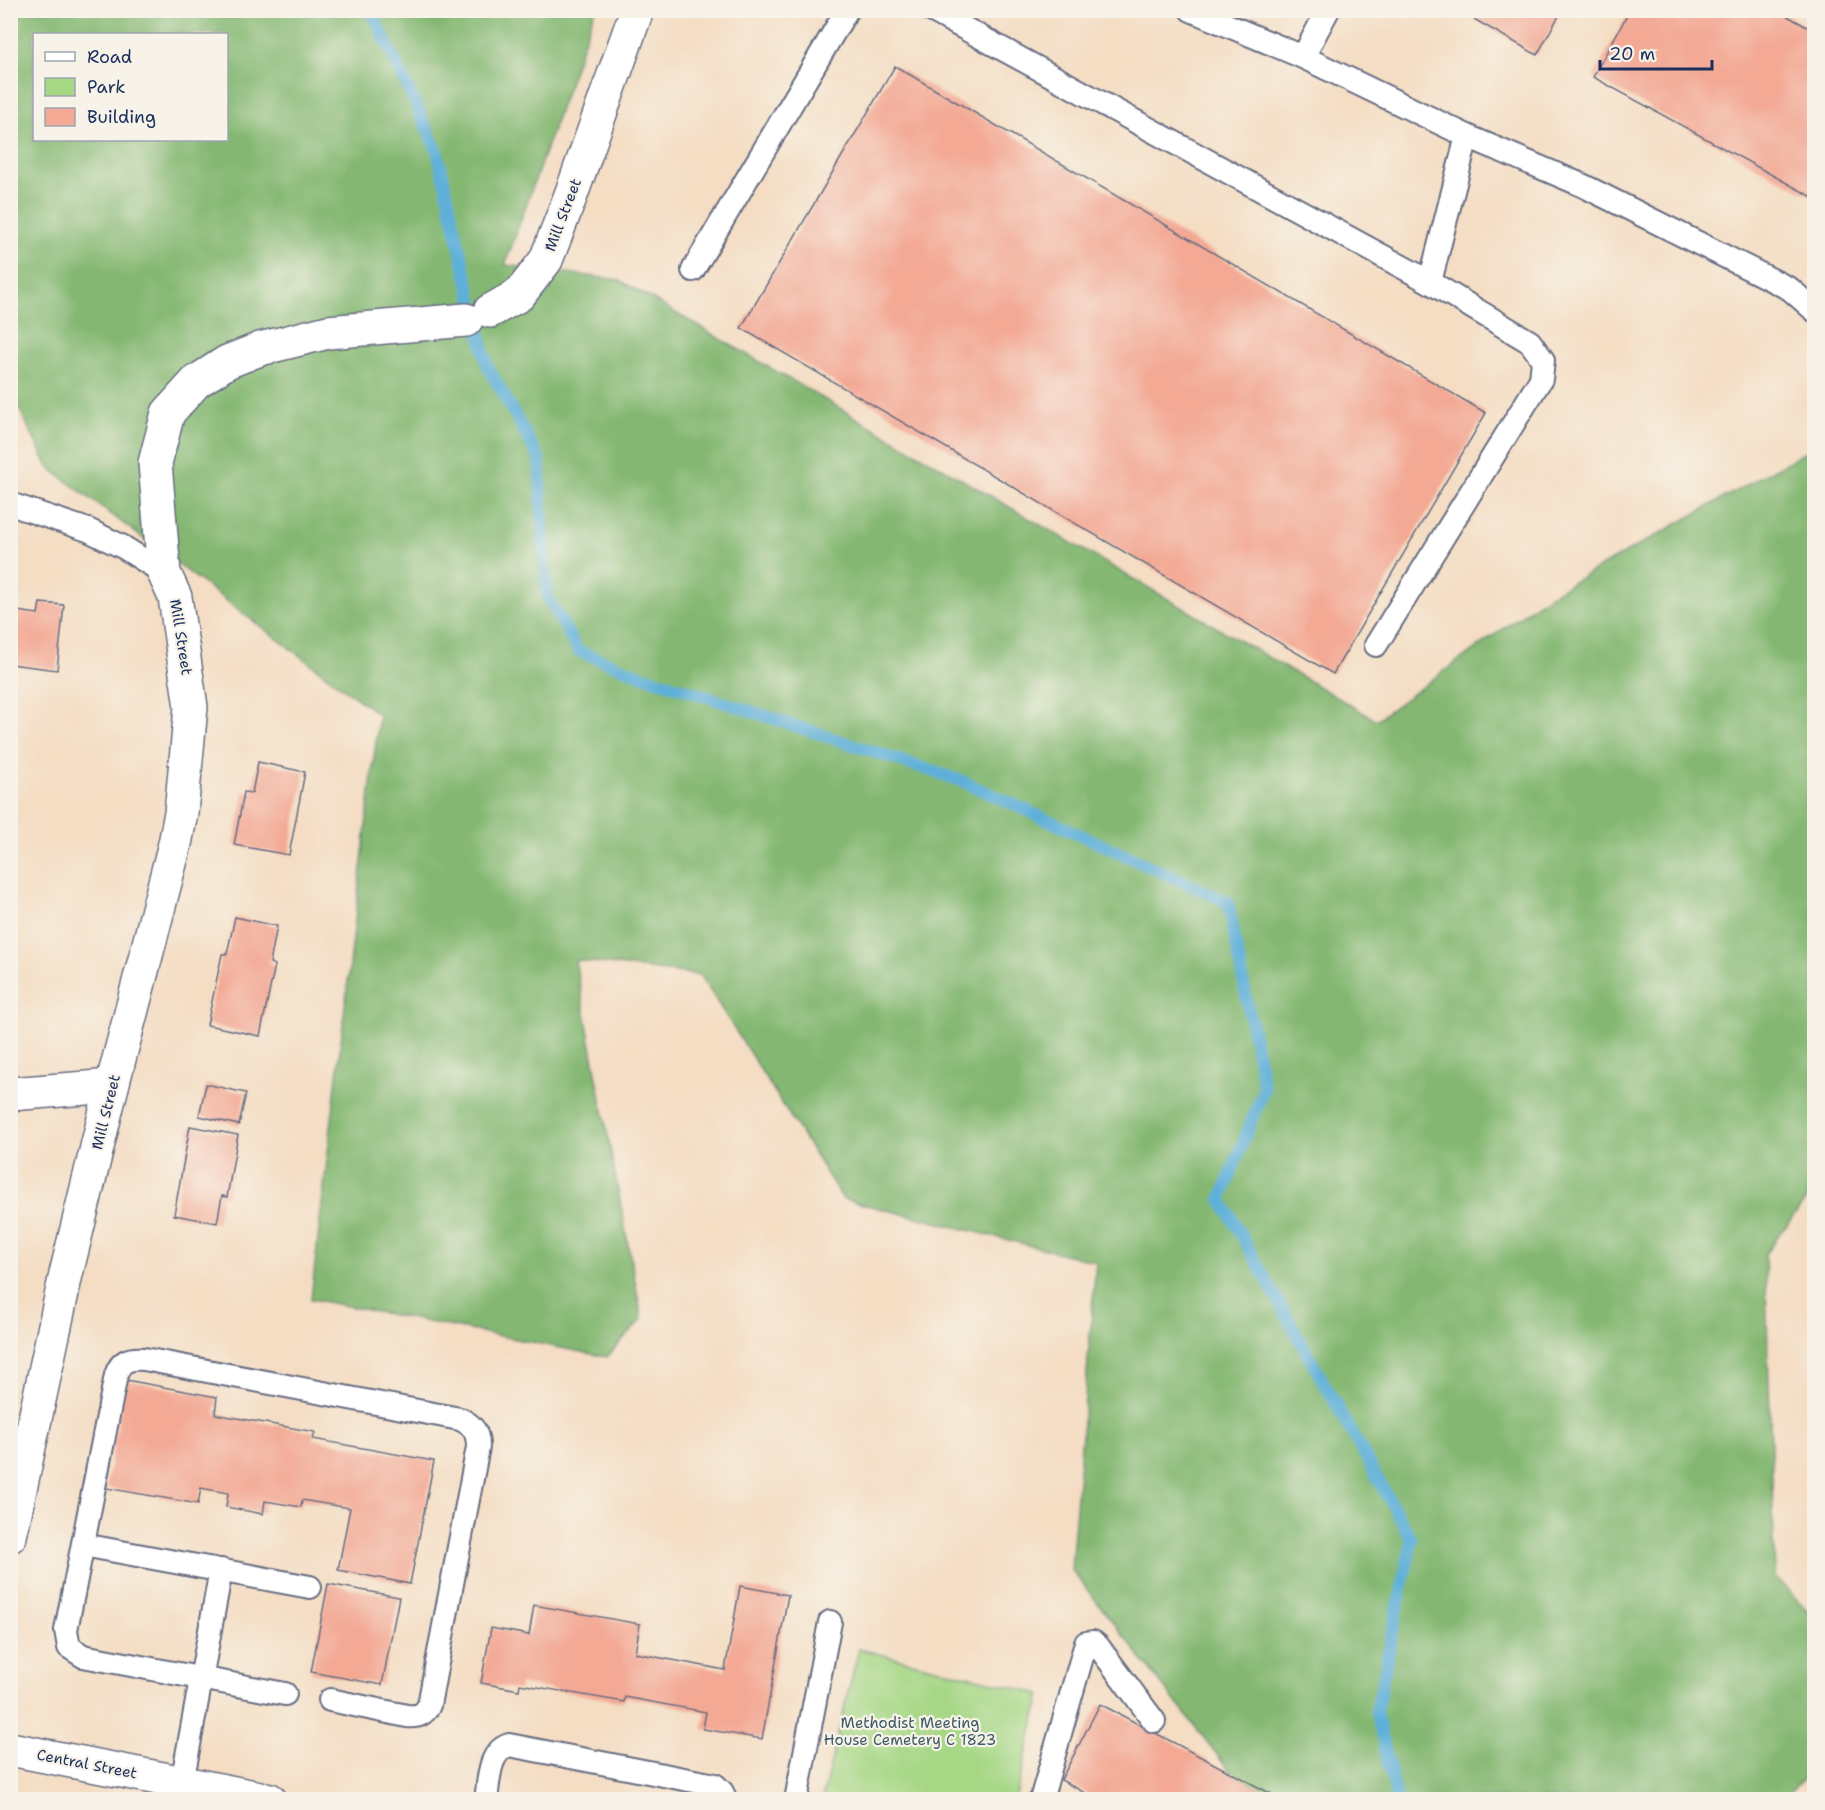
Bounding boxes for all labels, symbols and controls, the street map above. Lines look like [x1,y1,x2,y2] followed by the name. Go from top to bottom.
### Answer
[33,33,228,141] legend
[1600,33,1712,71] scale bar
[1609,42,1655,66] text: 20 m
[87,45,132,69] text: Road
[87,75,126,99] text: Park
[87,105,156,129] text: Building
[540,176,586,254] street label: Mill Street
[165,598,197,676] street label: Mill Street
[87,1072,125,1152] street label: Mill Street
[824,1713,996,1750] park label: Methodist Meeting House Cemetery C 1823
[35,1744,139,1784] street label: Central Street

